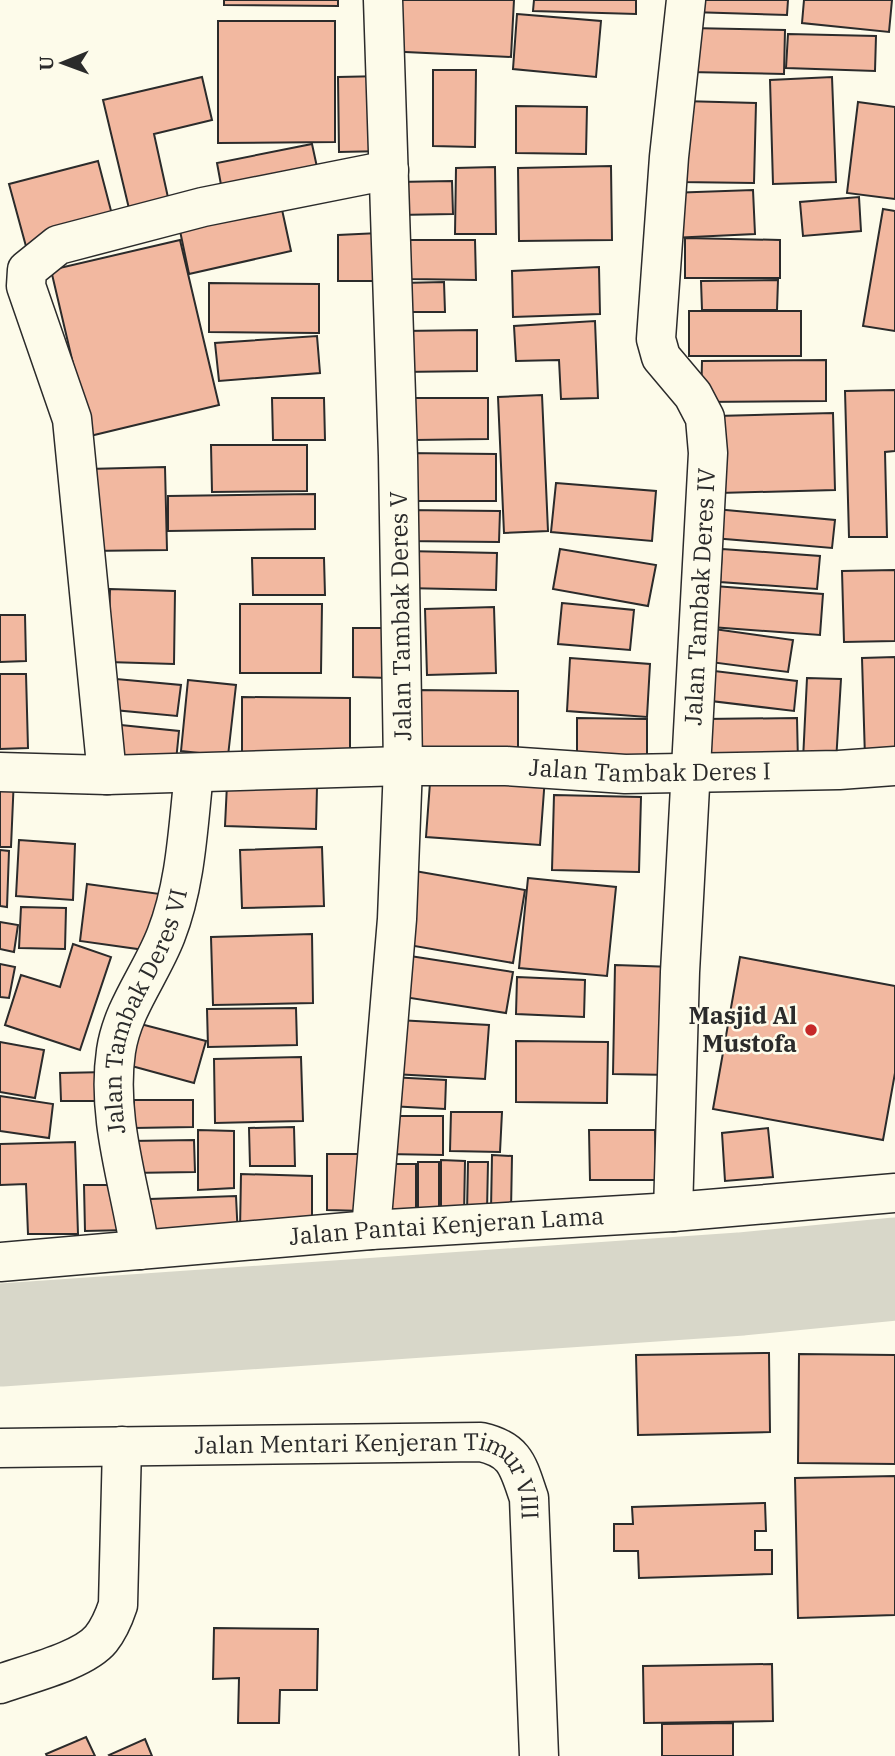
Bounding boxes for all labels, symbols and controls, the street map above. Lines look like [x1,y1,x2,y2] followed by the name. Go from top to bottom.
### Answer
[28,28,98,98] north arrow
[34,56,58,71] text: U
[676,467,722,726] street label: Jalan Tambak Deres IV
[382,491,418,741] street label: Jalan Tambak Deres V
[528,751,771,789] street label: Jalan Tambak Deres I
[97,886,194,1137] street label: Jalan Tambak Deres VI
[688,999,797,1059] place label: Masjid Al Mustofa
[803,1022,819,1038] marker: Masjid Al Mustofa
[288,1199,605,1252] street label: Jalan Pantai Kenjeran Lama
[194,1425,547,1520] street label: Jalan Mentari Kenjeran Timur VIII

